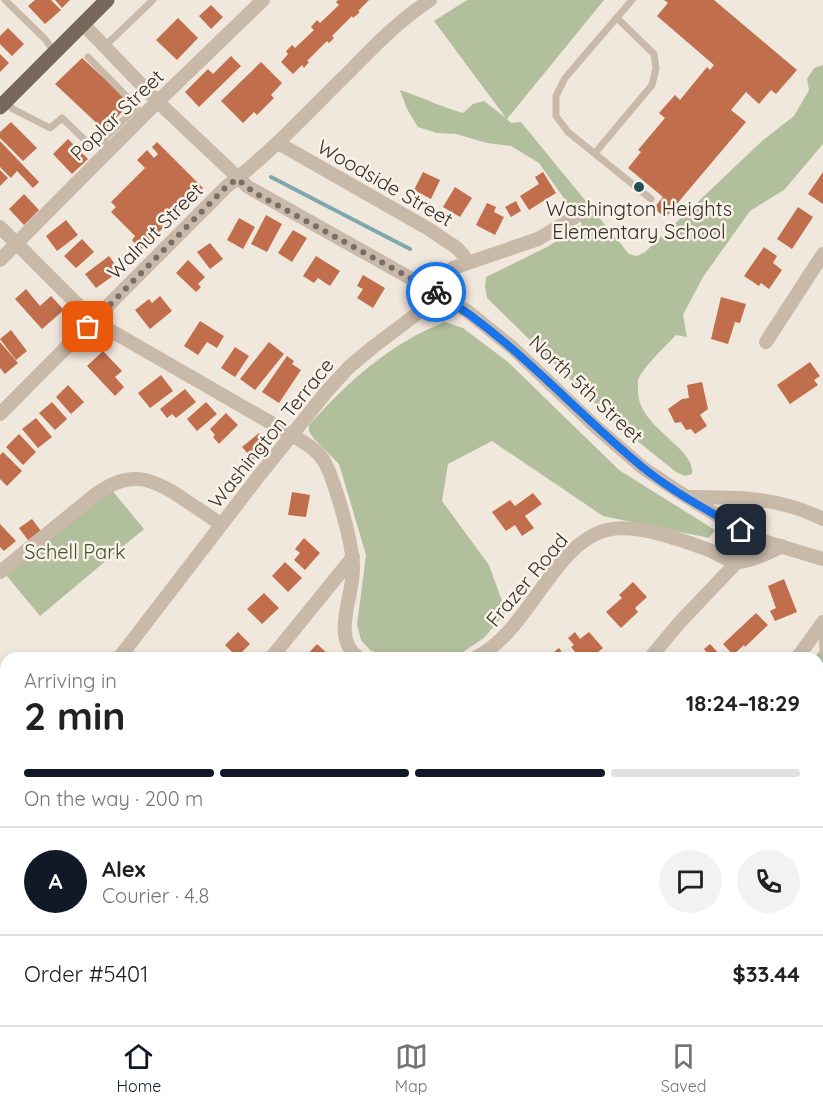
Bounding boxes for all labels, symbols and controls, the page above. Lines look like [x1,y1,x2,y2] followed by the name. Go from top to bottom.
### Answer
[65,64,169,165] street label: Poplar Street
[313,134,458,232] street label: Woodside Street
[101,177,208,284] street label: Walnut Street
[632,180,646,194] marker: Washington Heights Elementary School
[546,196,732,244] place label: Washington Heights Elementary School
[406,262,466,322] courier
[420,276,453,309] icon: bike
[62,301,113,352] pin
[71,310,104,343] icon: bag
[524,329,649,448] street label: North 5th Street
[202,353,339,513] street label: Washington Terrace
[715,504,766,555] pin
[724,513,757,546] icon: home
[480,528,573,631] street label: Frazer Road
[24,539,126,564] park label: Schell Park
[24,668,117,693] text: Arriving in
[686,689,800,717] text: 18:24–18:29
[24,691,126,740] text: 2 min
[24,786,203,811] text: On the way · 200 m
[659,850,722,913] button: chat
[737,850,800,913] button: phone
[102,855,145,883] text: Alex
[48,867,63,895] text: A
[102,883,209,908] text: Courier · 4.8
[24,960,148,988] text: Order #5401
[733,960,800,988] text: $33.44
[117,1040,161,1096] tab: Home
[395,1040,428,1096] tab: Map
[661,1040,706,1096] tab: Saved

